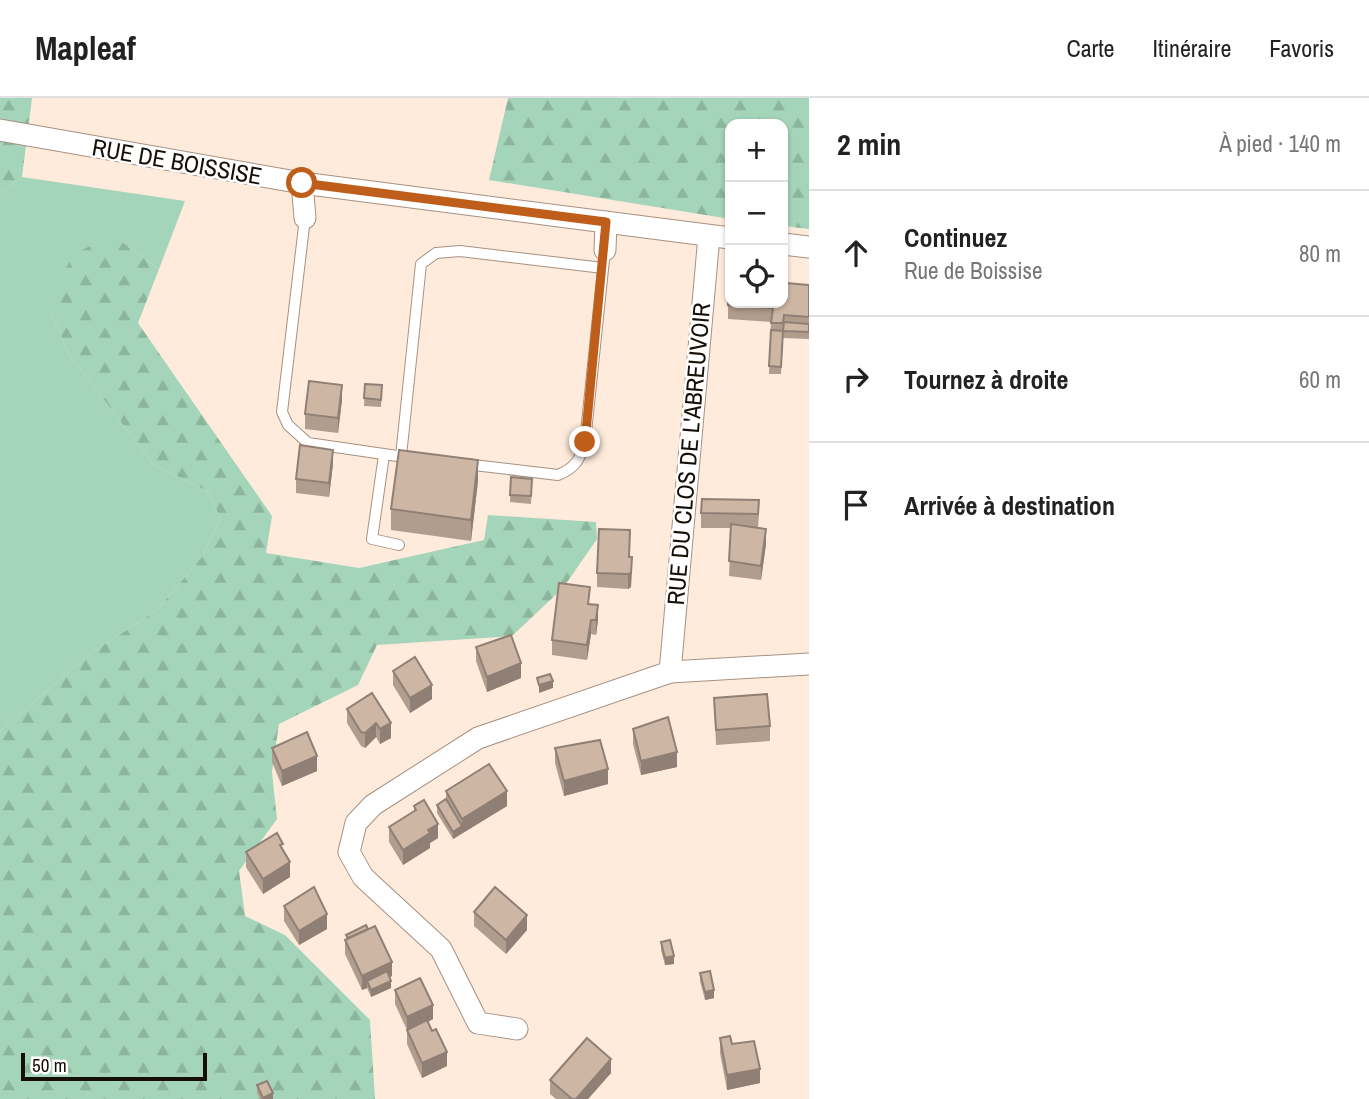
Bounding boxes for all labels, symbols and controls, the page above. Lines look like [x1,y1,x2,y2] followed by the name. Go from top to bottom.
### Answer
[35,26,136,70] text: Mapleaf
[1066,32,1115,64] text: Carte
[1153,32,1231,64] text: Itinéraire
[1269,32,1334,64] text: Favoris
[725,119,788,308] map controls
[725,119,788,182] button: +
[837,124,901,164] text: 2 min
[1219,128,1341,159] text: À pied · 140 m
[90,130,265,192] street label: RUE DE BOISSISE
[286,167,317,198] route start
[725,182,788,245] button: −
[904,220,1007,255] text: Continuez
[837,234,875,272] icon: ahead
[1299,238,1341,269] text: 80 m
[725,245,788,308] button: locate
[904,255,1042,286] text: Rue de Boissise
[659,301,717,606] street label: RUE DU CLOS DE L'ABREUVOIR
[837,360,875,398] icon: right
[904,362,1068,397] text: Tournez à droite
[1299,364,1341,395] text: 60 m
[569,426,600,457] route end
[837,486,875,524] icon: arrive
[904,488,1115,523] text: Arrivée à destination
[21,1050,206,1082] scale bar
[32,1052,67,1078] text: 50 m

